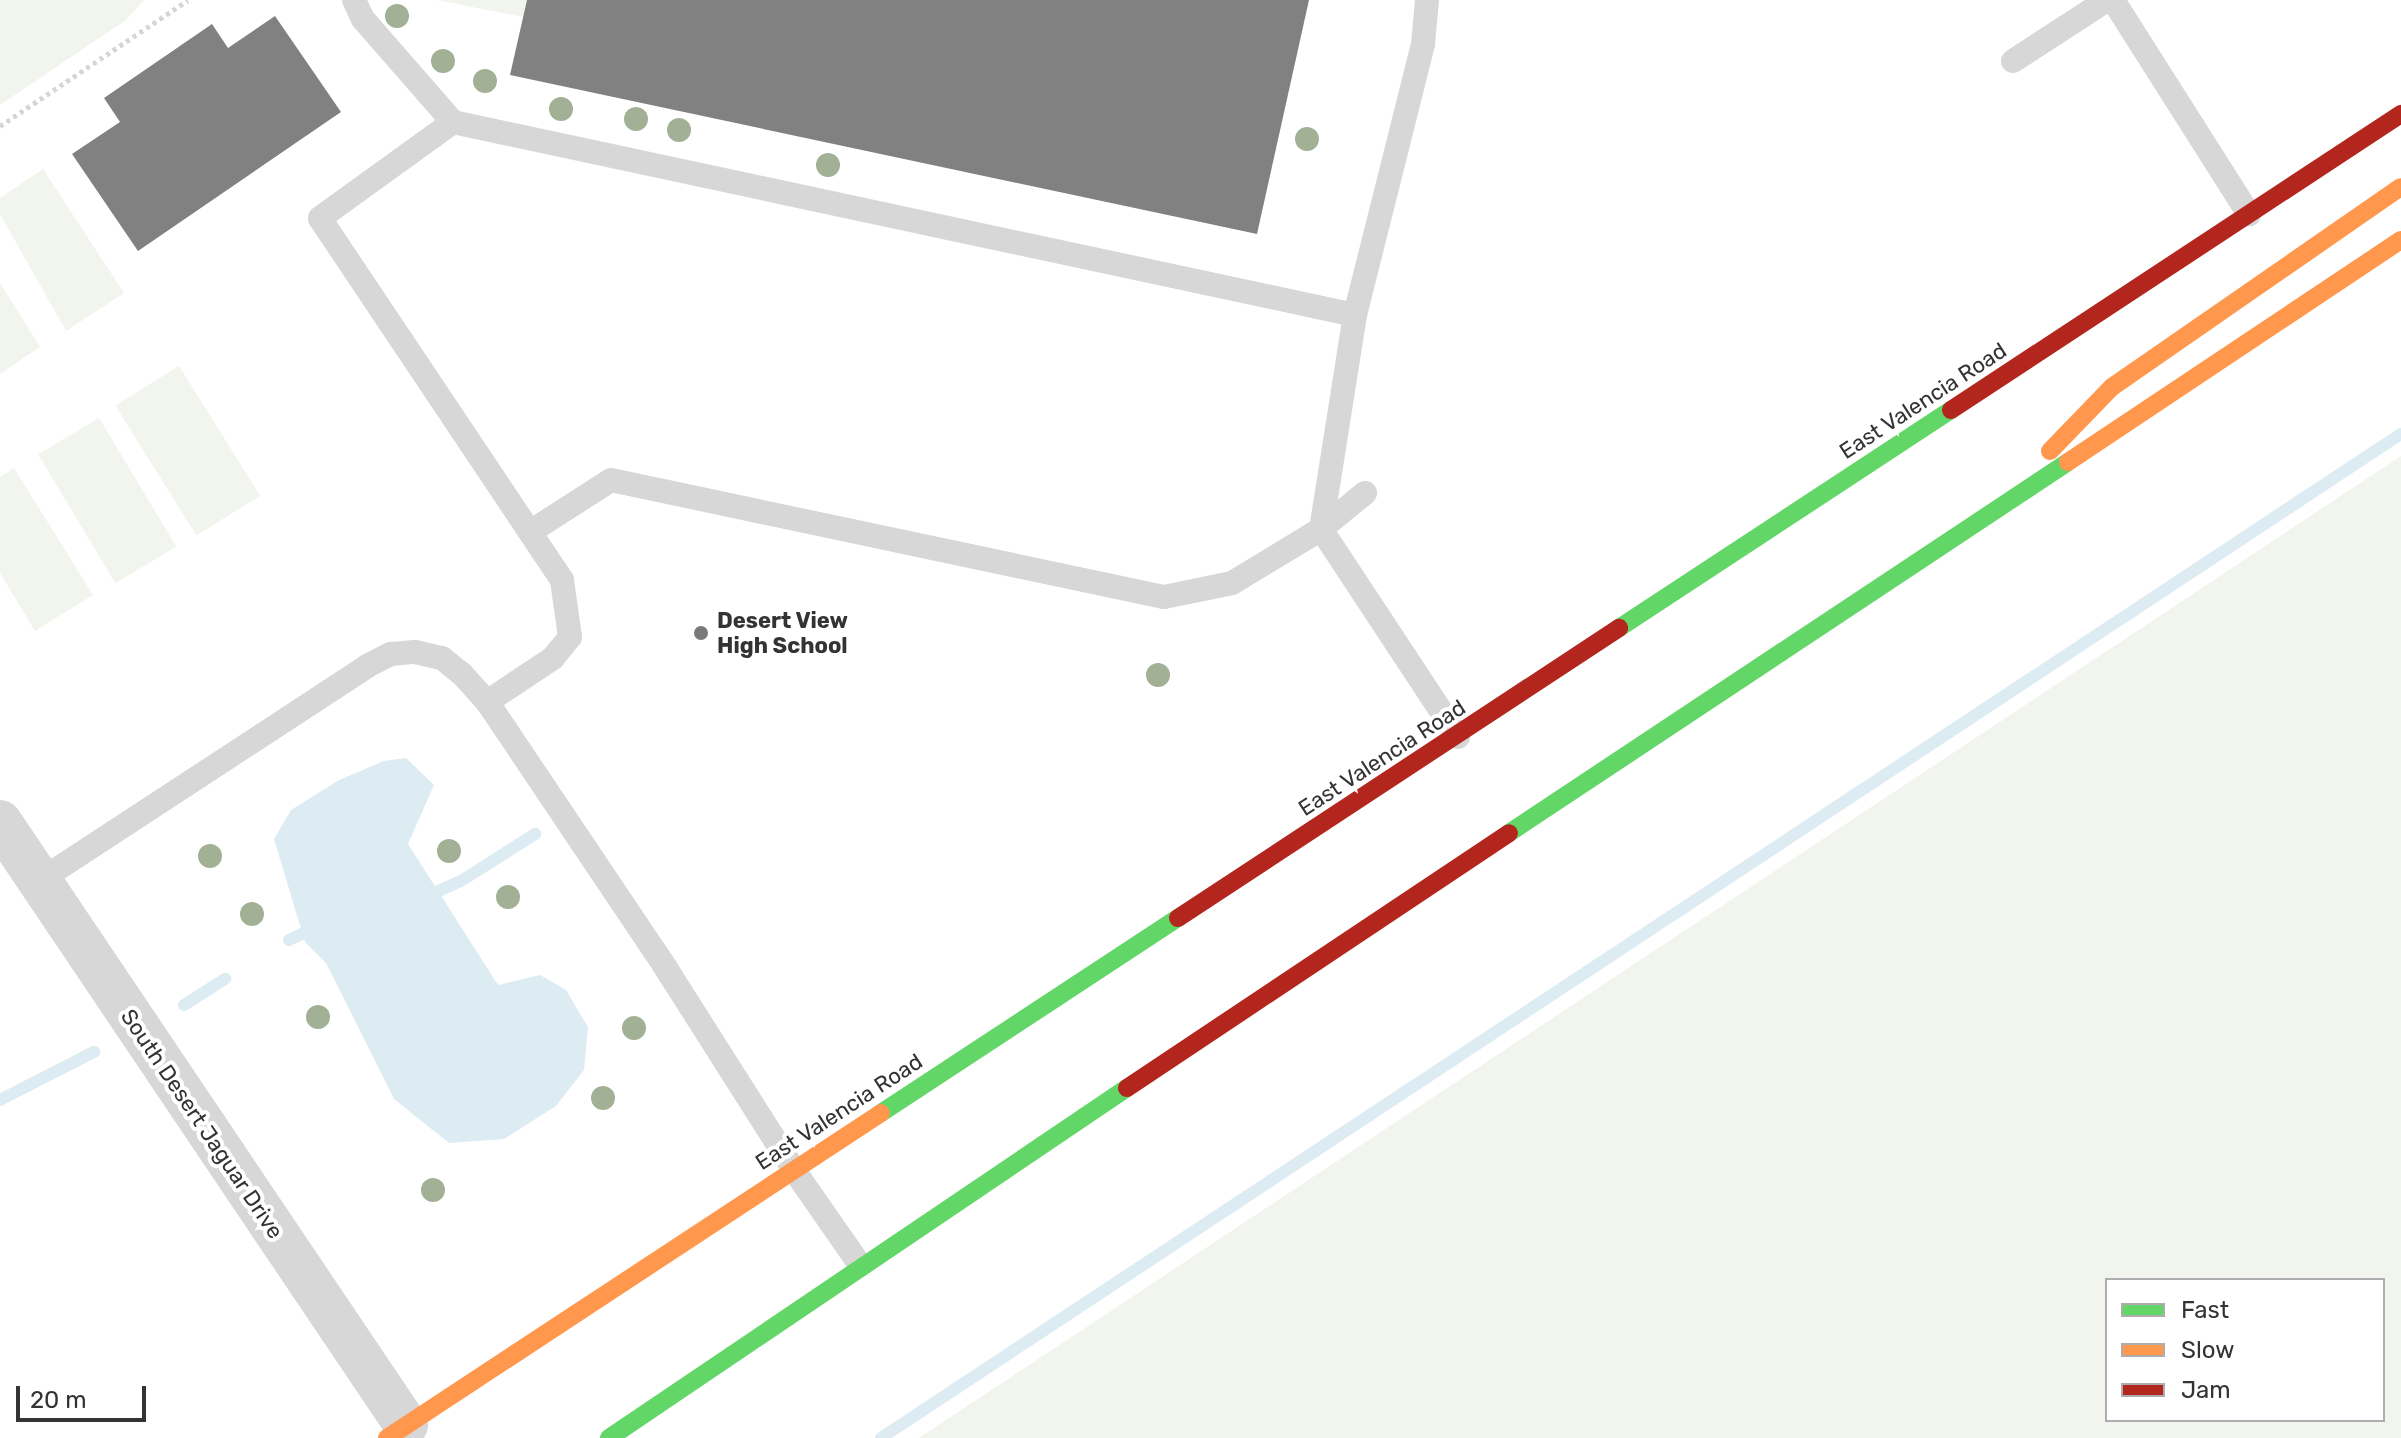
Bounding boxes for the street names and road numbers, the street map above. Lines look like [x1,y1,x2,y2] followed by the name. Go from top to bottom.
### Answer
[1834,337,2012,465] street label: East Valencia Road
[1293,694,1471,822] street label: East Valencia Road
[115,1004,289,1244] street label: South Desert Jaguar Drive
[750,1048,928,1176] street label: East Valencia Road

